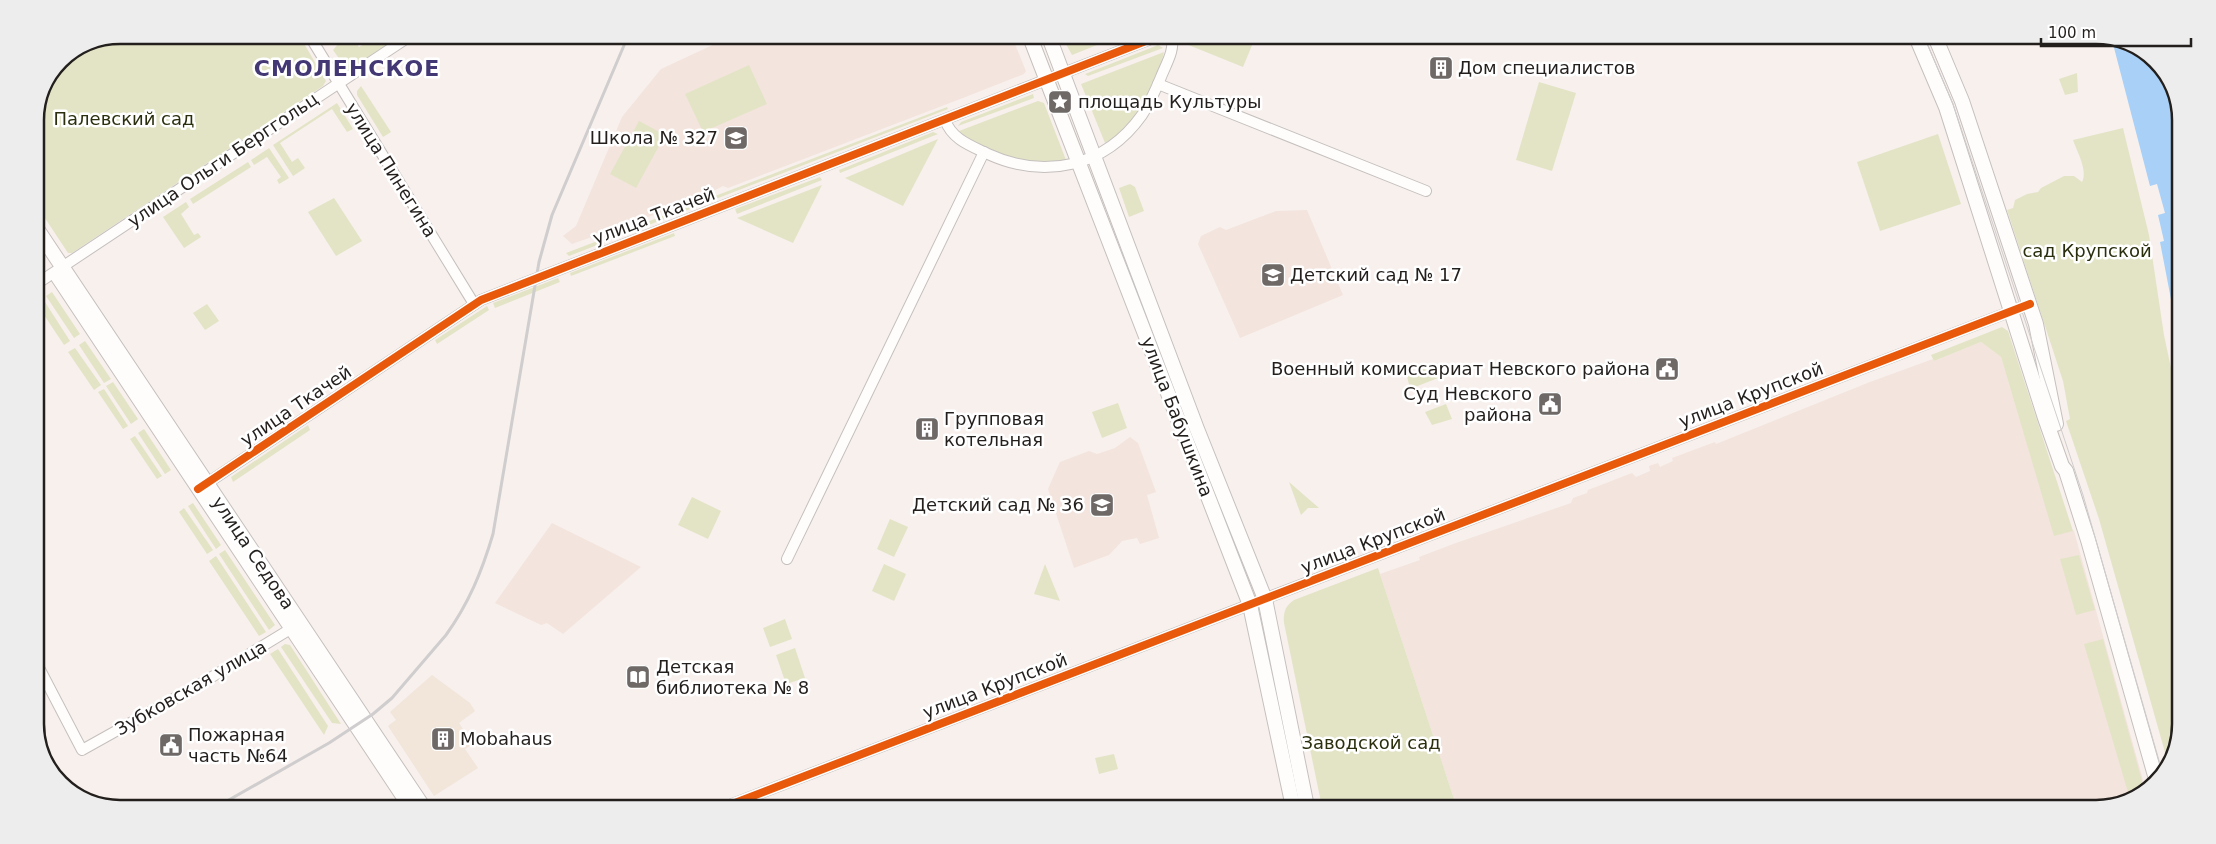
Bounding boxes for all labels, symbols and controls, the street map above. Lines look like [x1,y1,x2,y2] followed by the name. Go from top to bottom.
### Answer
[2041,15,2191,47] scale bar
[2048,24,2096,42] text: 100 m
[1428,55,1454,81] building icon: Дом специалистов
[254,56,440,81] district label: СМОЛЕНСКОЕ
[1458,57,1635,78] place label: Дом специалистов
[124,88,322,231] street label: улица Ольги Берггольц
[1047,89,1073,115] place icon: площадь Культуры
[1078,91,1261,112] place label: площадь Культуры
[341,98,441,241] street label: улица Пинегина
[53,108,195,129] park label: Палевский сад
[723,125,749,151] school or university icon: Школа № 327
[590,127,718,148] place label: Школа № 327
[590,183,718,248] street label: улица Ткачей
[2022,240,2152,261] park label: сад Крупской
[1260,262,1286,288] school or university icon: Детский сад № 17
[1290,264,1462,285] place label: Детский сад № 17
[1137,334,1218,500] street label: улица Бабушкина
[1654,356,1680,382] public building icon: Военный комиссариат Невского района
[1676,357,1826,432] street label: улица Крупской
[1271,358,1650,379] place label: Военный комиссариат Невского района
[236,361,355,450] street label: улица Ткачей
[1403,383,1532,425] place label: Суд Невского района
[1537,391,1563,417] public building icon: Суд Невского района
[944,408,1044,450] place label: Групповая котельная
[914,416,940,442] building icon: Групповая котельная
[208,492,299,613] street label: улица Седова
[1089,492,1115,518] school or university icon: Детский сад № 36
[912,494,1084,515] place label: Детский сад № 36
[1298,503,1448,578] street label: улица Крупской
[111,636,270,739] street label: Зубковская улица
[920,648,1070,723] street label: улица Крупской
[656,656,809,698] place label: Детская библиотека № 8
[625,664,651,690] library icon: Детская библиотека № 8
[188,724,288,766] place label: Пожарная часть №64
[430,726,456,752] building icon: Mobahaus
[460,728,552,749] place label: Mobahaus
[158,732,184,758] public building icon: Пожарная часть №64
[1301,732,1441,753] park label: Заводской сад

